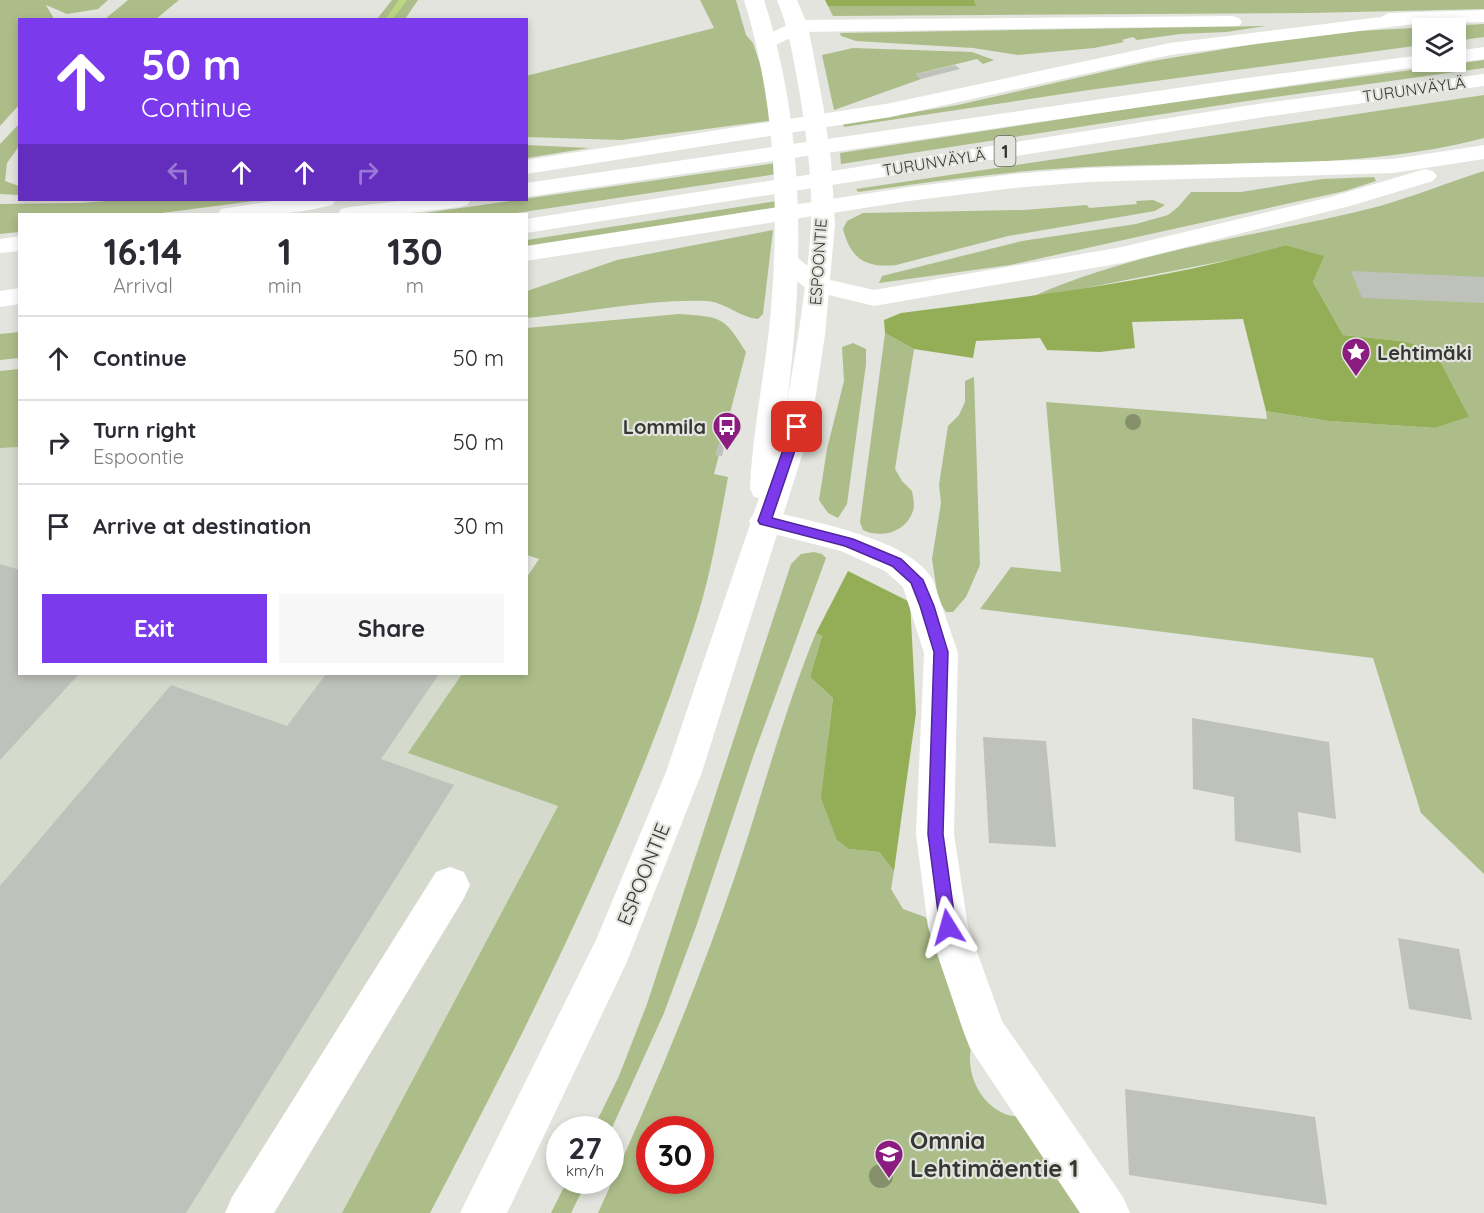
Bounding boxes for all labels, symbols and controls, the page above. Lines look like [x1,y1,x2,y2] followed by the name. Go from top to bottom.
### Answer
[1412,18,1466,72] map controls
[1412,18,1466,72] button: layers
[141,38,241,91] text: 50 m
[42,42,120,120] icon: ahead
[1361,72,1467,106] street label: TURUNVÄYLÄ
[141,90,252,124] text: Continue
[994,136,1016,166] road number: 1
[881,144,987,180] street label: TURUNVÄYLÄ
[162,156,195,189] icon: left
[225,156,258,189] icon: ahead
[288,156,321,189] icon: ahead
[351,156,384,189] icon: right
[805,218,831,306] street label: ESPOONTIE
[103,229,182,274] text: 16:14
[278,229,292,274] text: 1
[387,229,443,274] text: 130
[113,273,173,298] text: Arrival
[268,273,302,298] text: min
[406,273,424,298] text: m
[1340,336,1372,378] place icon: Lehtimäki
[1377,340,1472,365] place label: Lehtimäki
[42,342,75,375] icon: ahead
[93,344,187,372] text: Continue
[453,344,504,372] text: 50 m
[771,401,822,452] pin
[711,410,743,452] bus stop icon: Lommila
[780,410,813,443] icon: arrive
[623,414,706,439] place label: Lommila
[93,416,197,444] text: Turn right
[42,426,75,459] icon: right
[453,428,504,456] text: 50 m
[93,444,184,469] text: Espoontie
[42,510,75,543] icon: arrive
[93,512,311,540] text: Arrive at destination
[453,512,504,540] text: 30 m
[42,594,267,663] button: Exit
[279,594,504,663] button: Share
[611,819,675,929] street label: ESPOONTIE
[916,895,980,959] position arrow
[636,1116,714,1194] speed limit sign: 30
[910,1125,1079,1183] place label: Omnia Lehtimäentie 1
[568,1129,602,1167] text: 27
[873,1138,905,1180] school or university icon: Omnia Lehtimäentie 1
[566,1161,604,1180] text: km/h

